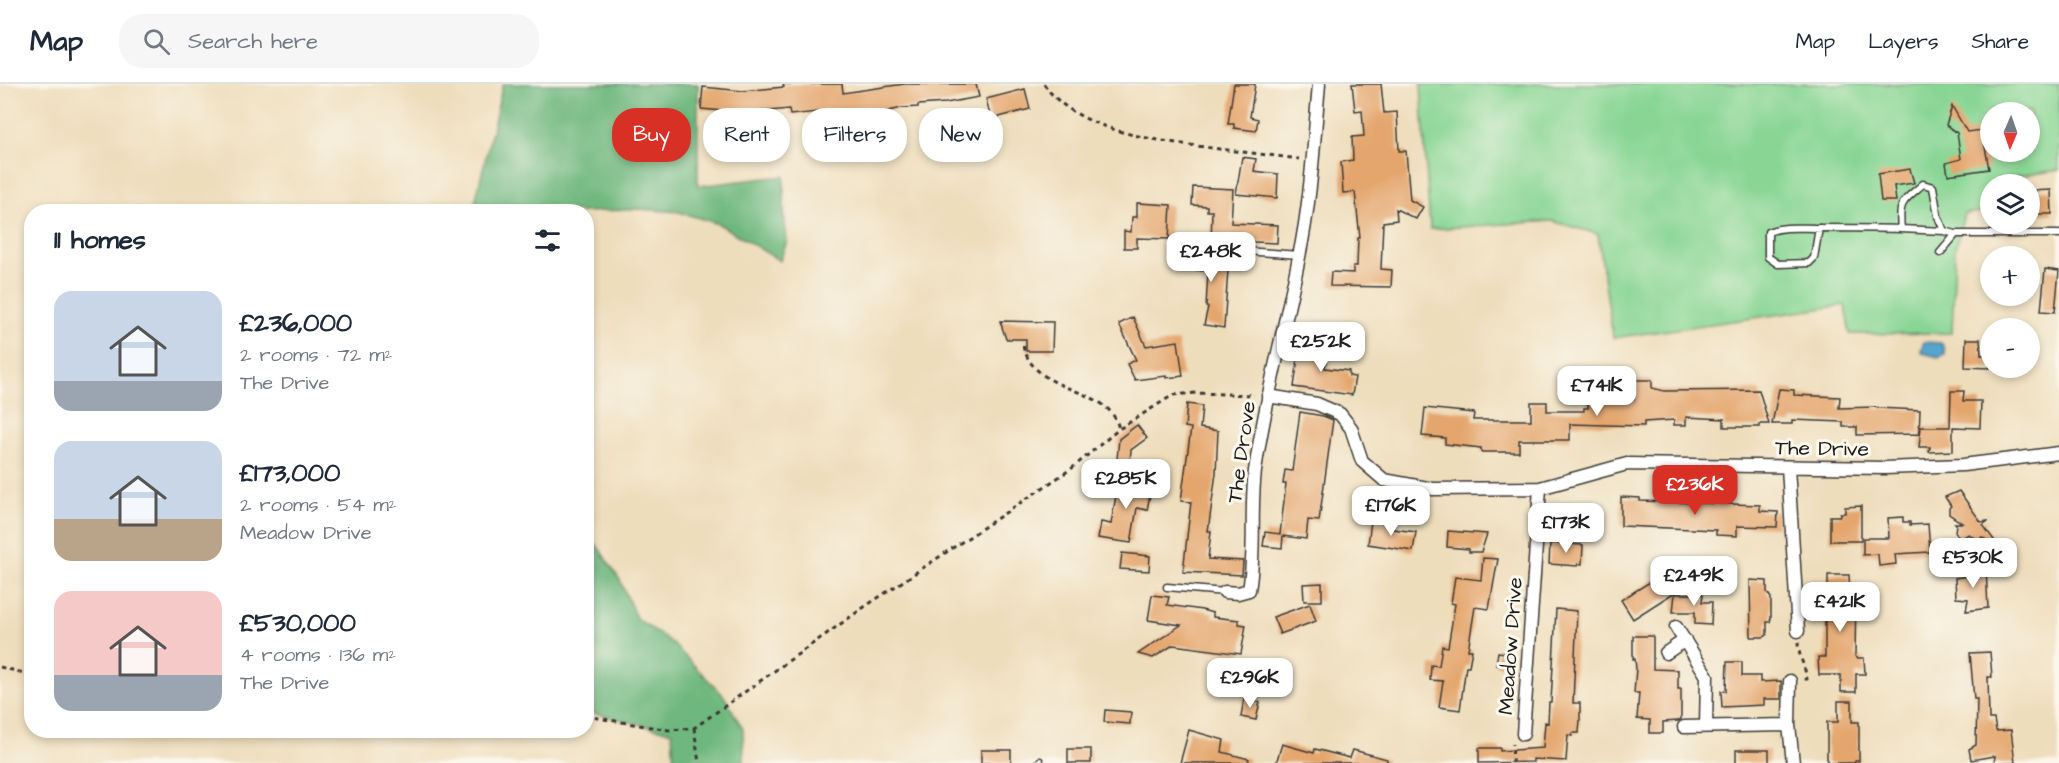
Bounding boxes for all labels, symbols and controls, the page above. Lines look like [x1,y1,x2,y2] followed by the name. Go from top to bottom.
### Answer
[119,14,539,68] search box
[30,22,83,61] text: Map
[140,25,173,58] icon: search
[188,26,318,57] text: Search here
[1795,27,1835,56] text: Map
[1868,27,1938,56] text: Layers
[1971,27,2029,56] text: Share
[1980,102,2040,162] north arrow
[1980,102,2040,378] map controls
[612,108,691,162] chip: Buy
[703,108,790,162] chip: Rent
[802,108,907,162] chip: Filters
[919,108,1003,162] chip: New
[1980,174,2040,234] button: layers
[54,222,146,258] text: 11 homes
[531,224,564,257] icon: filters
[1169,232,1253,283] pin: £248K
[1181,237,1241,265] text: £248K
[1980,246,2040,306] button: +
[240,305,352,341] text: £236,000
[102,315,174,387] icon: home
[1980,318,2040,378] button: −
[1279,322,1363,373] pin: £252K
[1291,327,1351,355] text: £252K
[240,341,392,369] text: 2 rooms · 72 m²
[1555,366,1639,417] pin: £741K
[240,369,329,397] text: The Drive
[1571,371,1623,399] text: £741K
[1220,399,1263,505] street label: The Drove
[1775,433,1869,464] street label: The Drive
[240,455,340,491] text: £173,000
[1084,459,1168,510] pin: £285K
[1095,464,1157,492] text: £285K
[102,465,174,537] icon: home
[1653,465,1737,516] pin: £236K
[1666,470,1724,498] text: £236K
[1349,486,1433,537] pin: £176K
[240,491,396,519] text: 2 rooms · 54 m²
[1366,491,1416,519] text: £176K
[1524,503,1608,554] pin: £173K
[1542,508,1590,536] text: £173K
[240,519,371,547] text: Meadow Drive
[1931,538,2015,589] pin: £530K
[1943,543,2003,571] text: £530K
[1652,556,1736,607] pin: £249K
[1664,561,1724,589] text: £249K
[1491,576,1530,716] street label: Meadow Drive
[1798,582,1882,633] pin: £421K
[1815,587,1865,615] text: £421K
[240,605,356,641] text: £530,000
[102,615,174,687] icon: home
[240,641,396,669] text: 4 rooms · 136 m²
[1208,658,1292,709] pin: £296K
[1221,663,1279,691] text: £296K
[240,669,329,697] text: The Drive

